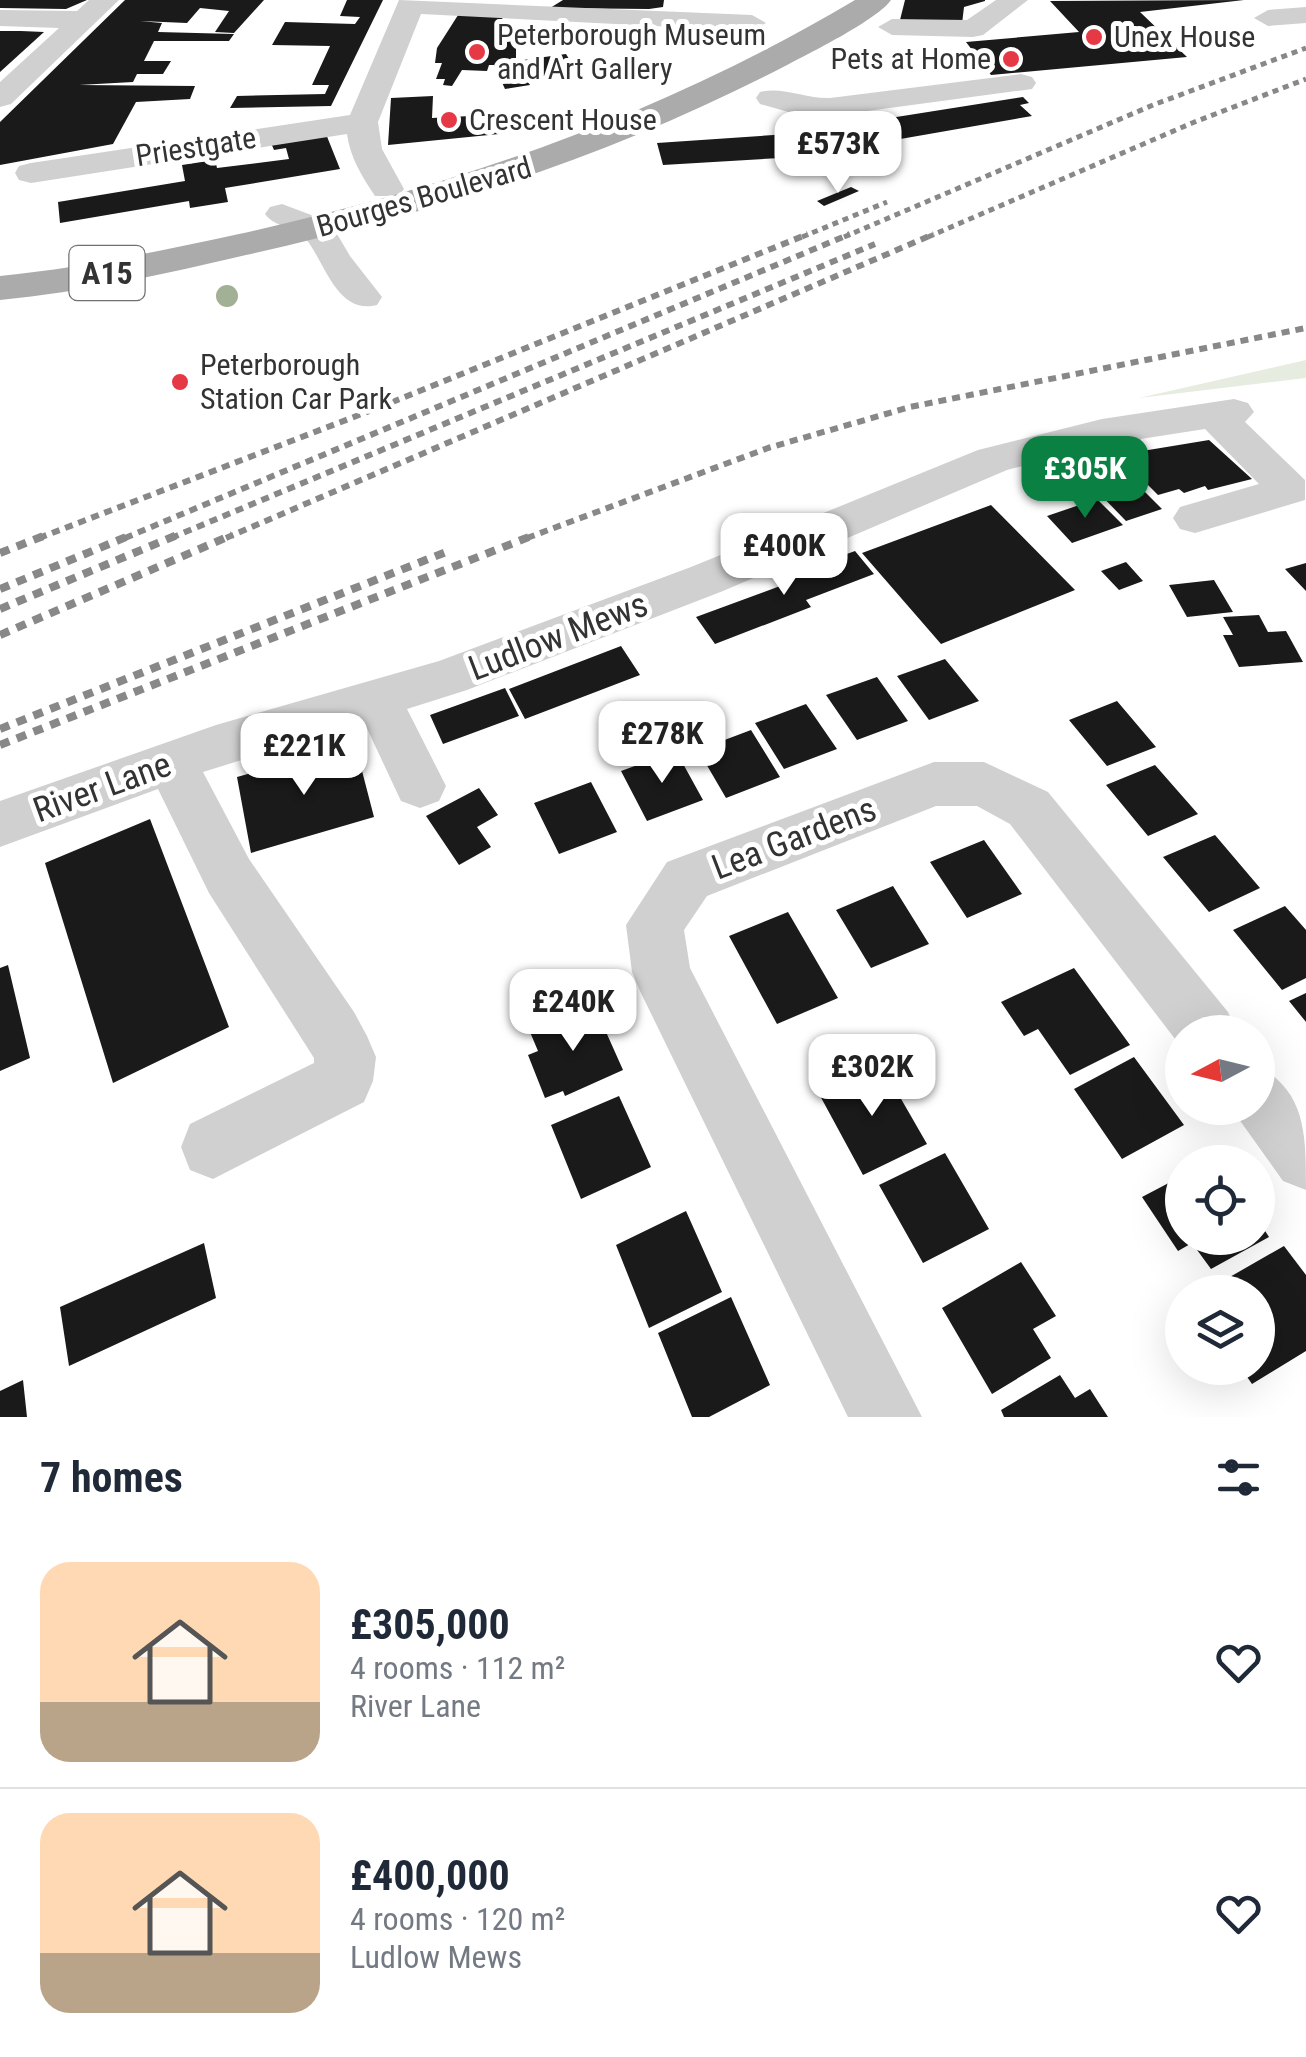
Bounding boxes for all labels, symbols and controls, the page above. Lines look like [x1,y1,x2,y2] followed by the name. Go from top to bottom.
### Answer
[497,17,766,86] place label: Peterborough Museum and Art Gallery
[1114,19,1255,54] place label: Unex House
[1083,26,1105,48] marker: Unex House
[466,41,488,63] marker: Peterborough Museum and Art Gallery
[831,41,991,76] place label: Pets at Home
[1000,48,1022,70] marker: Pets at Home
[469,102,657,137] place label: Crescent House
[438,109,460,131] marker: Crescent House
[768,111,908,196] pin: £573K
[133,120,259,173] street label: Priestgate
[797,124,879,162] text: £573K
[313,149,535,244] street label: Bourges Boulevard
[70,246,144,300] road number: A15
[200,347,392,416] place label: Peterborough Station Car Park
[169,371,191,393] marker: Peterborough Station Car Park
[1015,436,1155,521] pin: £305K
[1044,449,1126,487] text: £305K
[714,513,854,598] pin: £400K
[743,526,825,564] text: £400K
[463,584,653,689] street label: Ludlow Mews
[592,701,732,786] pin: £278K
[234,713,374,798] pin: £221K
[621,714,703,752] text: £278K
[263,726,345,764] text: £221K
[28,744,176,831] street label: River Lane
[706,788,882,888] street label: Lea Gardens
[503,969,643,1054] pin: £240K
[532,982,614,1020] text: £240K
[1165,1015,1275,1125] north arrow
[1165,1015,1275,1385] map controls
[802,1034,942,1119] pin: £302K
[831,1047,913,1085] text: £302K
[1165,1145,1275,1255] button: locate
[1165,1275,1275,1385] button: layers
[1211,1450,1266,1505] icon: filters
[40,1453,183,1502] text: 7 homes
[350,1600,510,1649] text: £305,000
[120,1602,240,1722] icon: home
[1211,1635,1266,1690] icon: heart
[350,1649,565,1687] text: 4 rooms · 112 m²
[350,1687,481,1725] text: River Lane
[350,1851,510,1900] text: £400,000
[120,1853,240,1973] icon: home
[1211,1886,1266,1941] icon: heart
[350,1900,565,1938] text: 4 rooms · 120 m²
[350,1938,522,1976] text: Ludlow Mews

